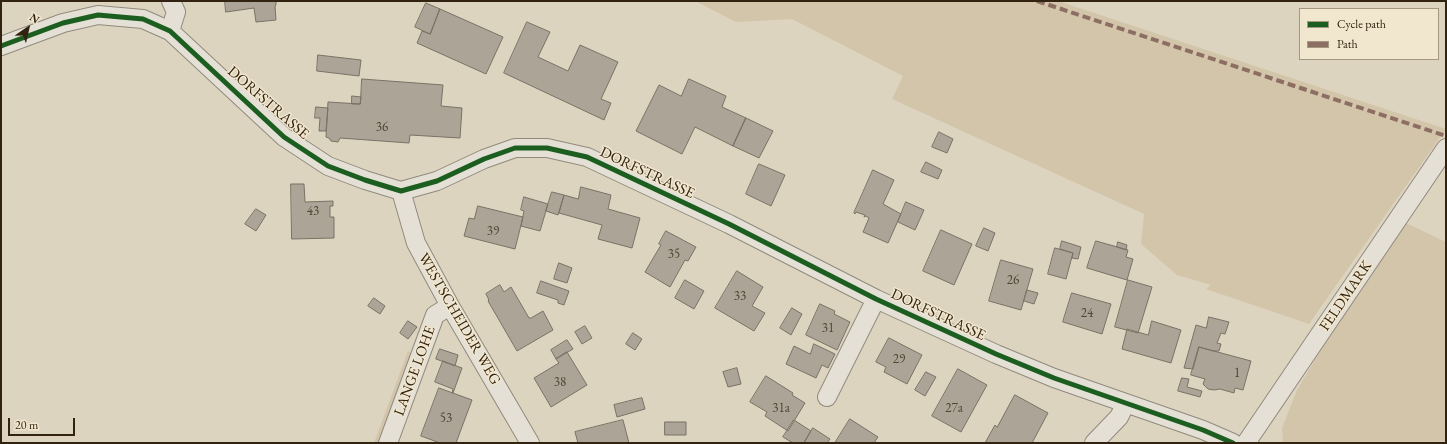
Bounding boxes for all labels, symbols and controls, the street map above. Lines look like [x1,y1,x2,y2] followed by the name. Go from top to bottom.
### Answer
[8,8,48,48] north arrow
[1299,8,1439,60] legend
[27,10,42,26] text: N
[1337,16,1386,32] text: Cycle path
[1337,36,1358,52] text: Path
[224,63,312,143] street label: DORFSTRASSE
[376,119,388,135] house number: 36
[597,143,697,203] street label: DORFSTRASSE
[307,203,319,219] house number: 43
[487,223,499,239] house number: 39
[668,246,680,262] house number: 35
[414,250,504,388] street label: WESTSCHEIDER WEG
[1316,257,1376,335] street label: FELDMARK
[1007,272,1019,288] house number: 26
[888,285,988,345] street label: DORFSTRASSE
[734,288,746,304] house number: 33
[1081,305,1093,321] house number: 24
[822,320,834,336] house number: 31
[390,324,440,418] street label: LANGE LOHE
[893,351,905,367] house number: 29
[1234,365,1240,381] house number: 1
[554,374,566,390] house number: 38
[772,400,790,416] house number: 31a
[945,400,963,416] house number: 27a
[10,410,77,436] scale bar
[440,410,452,426] house number: 53
[15,417,38,433] text: 20 m

